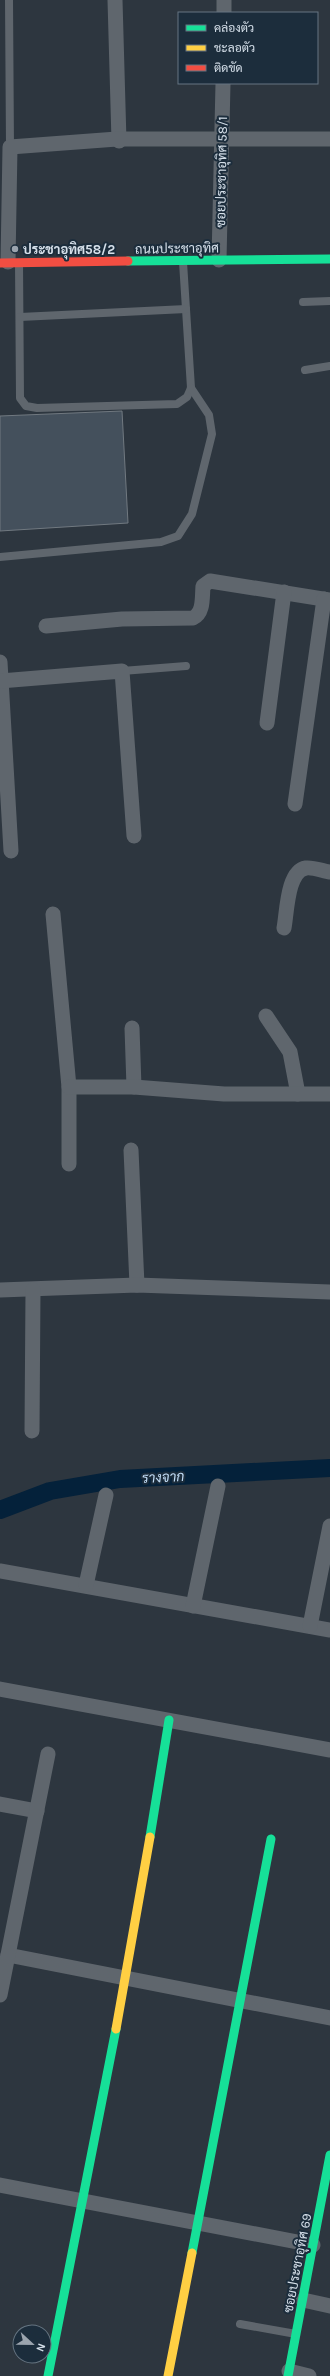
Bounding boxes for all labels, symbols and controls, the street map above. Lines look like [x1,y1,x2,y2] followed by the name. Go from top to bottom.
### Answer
[178,12,318,84] legend
[214,21,254,35] text: คล่องตัว
[214,41,255,55] text: ชะลอตัว
[214,61,243,75] text: ติดขัด
[212,116,232,228] street label: ซอยประชาอุทิศ 58/1
[135,239,219,259] street label: ถนนประชาอุทิศ
[23,241,115,260] place label: ประชาอุทิศ58/2
[10,244,20,254] marker: ประชาอุทิศ58/2
[141,1468,185,1487] water label: รางจาก
[280,2212,316,2315] street label: ซอยประชาอุทิศ 69
[12,2324,52,2364] north arrow
[33,2341,48,2354] text: N

